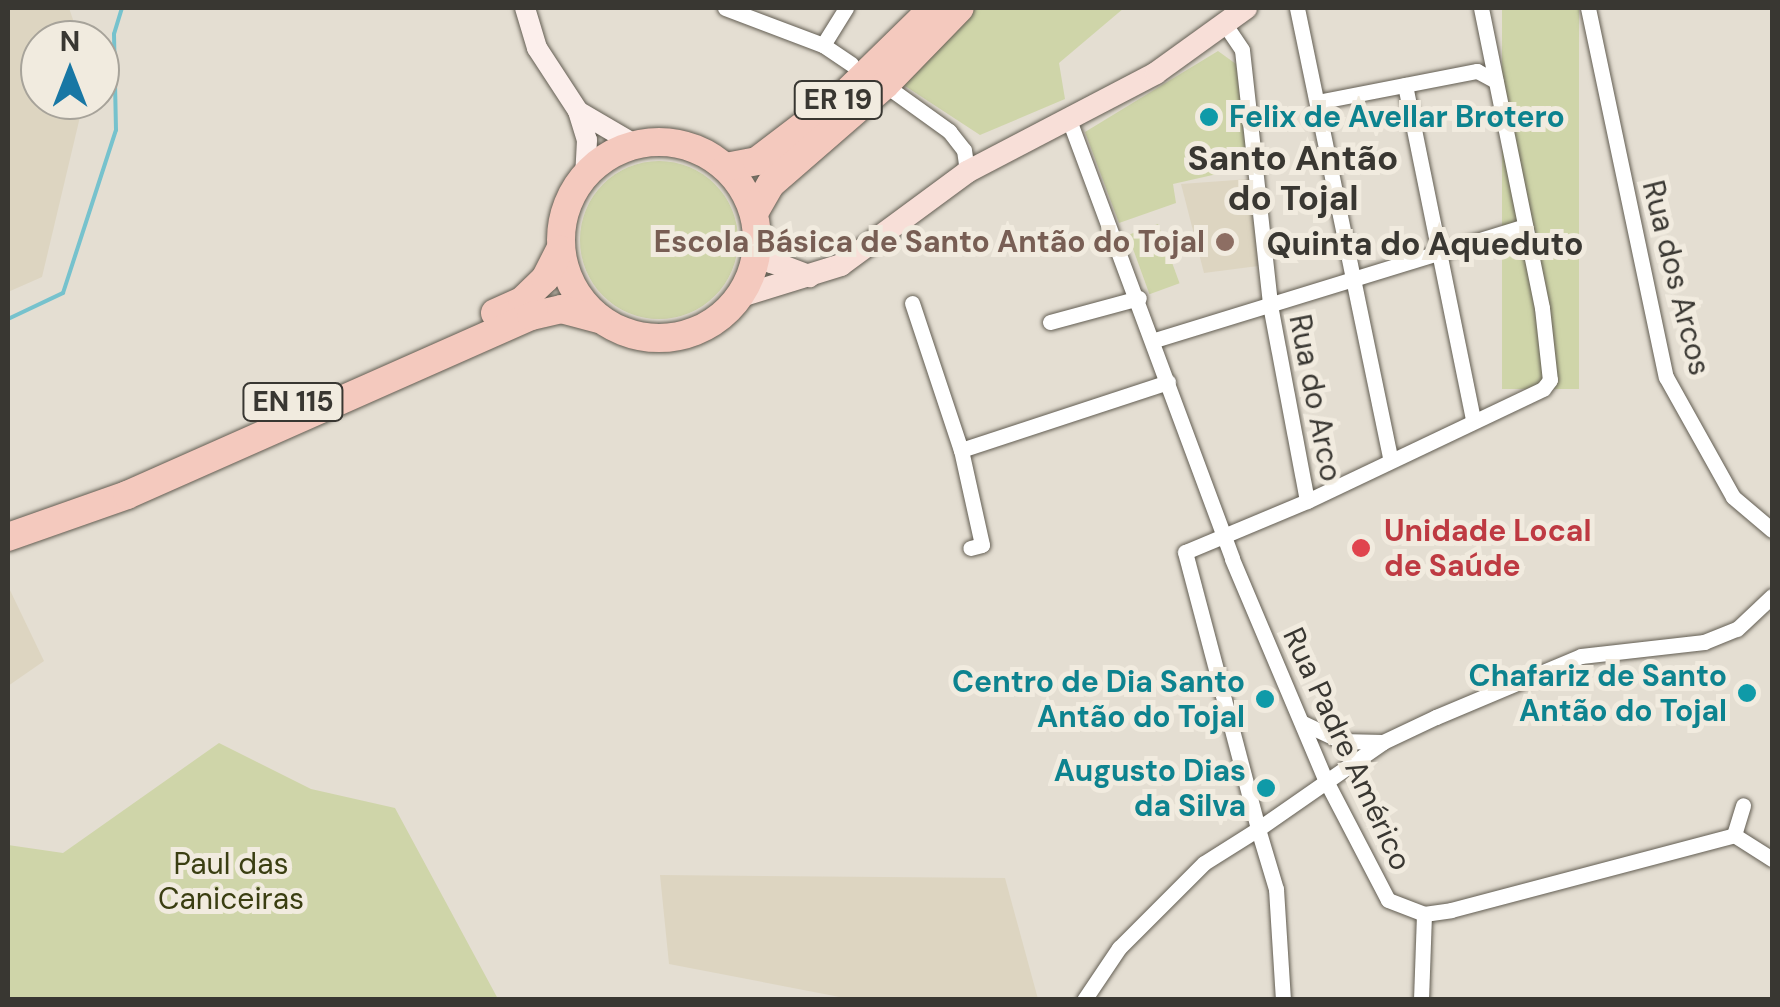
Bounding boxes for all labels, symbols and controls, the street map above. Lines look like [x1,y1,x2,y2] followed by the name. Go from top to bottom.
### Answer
[20,20,120,120] north arrow
[60,23,80,60] text: N
[793,77,883,123] road number: ER 19
[1229,99,1565,135] place label: Felix de Avellar Brotero
[1198,106,1220,128] marker: Felix de Avellar Brotero
[1188,137,1398,219] district label: Santo Antão do Tojal
[1634,177,1718,379] street label: Rua dos Arcos
[654,224,1205,260] place label: Escola Básica de Santo Antão do Tojal
[1267,225,1583,263] district label: Quinta do Aqueduto
[1214,231,1236,253] marker: Escola Básica de Santo Antão do Tojal
[1281,311,1349,485] street label: Rua do Arco
[240,379,346,425] road number: EN 115
[1384,513,1591,584] place label: Unidade Local de Saúde
[1348,535,1374,561] marker: Unidade Local de Saúde
[1275,622,1419,876] street label: Rua Padre Américo
[1469,658,1727,728] place label: Chafariz de Santo Antão do Tojal
[952,664,1245,734] place label: Centro de Dia Santo Antão do Tojal
[1736,682,1758,704] marker: Chafariz de Santo Antão do Tojal
[1254,688,1276,710] marker: Centro de Dia Santo Antão do Tojal
[1054,753,1246,824] place label: Augusto Dias da Silva
[1255,777,1277,799] marker: Augusto Dias da Silva
[158,846,304,916] park label: Paul das Caniceiras

